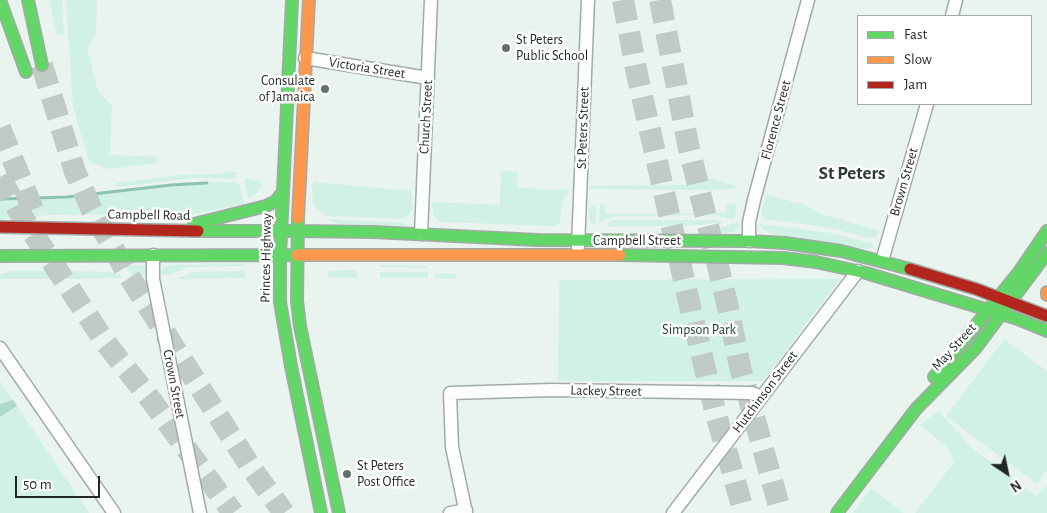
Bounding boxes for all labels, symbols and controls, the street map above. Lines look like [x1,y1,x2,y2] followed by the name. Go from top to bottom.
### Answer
[857,15,1032,105] legend
[904,27,927,42] text: Fast
[516,32,588,64] place label: St Peters Public School
[500,42,512,54] marker: St Peters Public School
[904,52,932,67] text: Slow
[328,54,406,82] street label: Victoria Street
[259,73,315,105] place label: Consulate of Jamaica
[904,77,927,92] text: Jam
[757,78,795,162] street label: Florence Street
[416,80,436,154] street label: Church Street
[319,83,331,95] marker: Consulate of Jamaica
[573,87,593,169] street label: St Peters Street
[886,146,922,218] street label: Brown Street
[819,162,885,184] district label: St Peters
[108,206,190,224] street label: Campbell Road
[257,213,275,303] street label: Princes Highway
[593,233,681,249] street label: Campbell Street
[928,320,980,374] street label: May Street
[662,322,736,338] park label: Simpson Park
[159,348,189,420] street label: Crown Street
[729,348,801,436] street label: Hutchinson Street
[570,382,642,400] street label: Lackey Street
[982,448,1032,498] north arrow
[357,458,415,491] place label: St Peters Post Office
[18,466,102,498] scale bar
[341,468,353,480] marker: St Peters Post Office
[23,477,52,492] text: 50 m
[1007,477,1023,494] text: N

